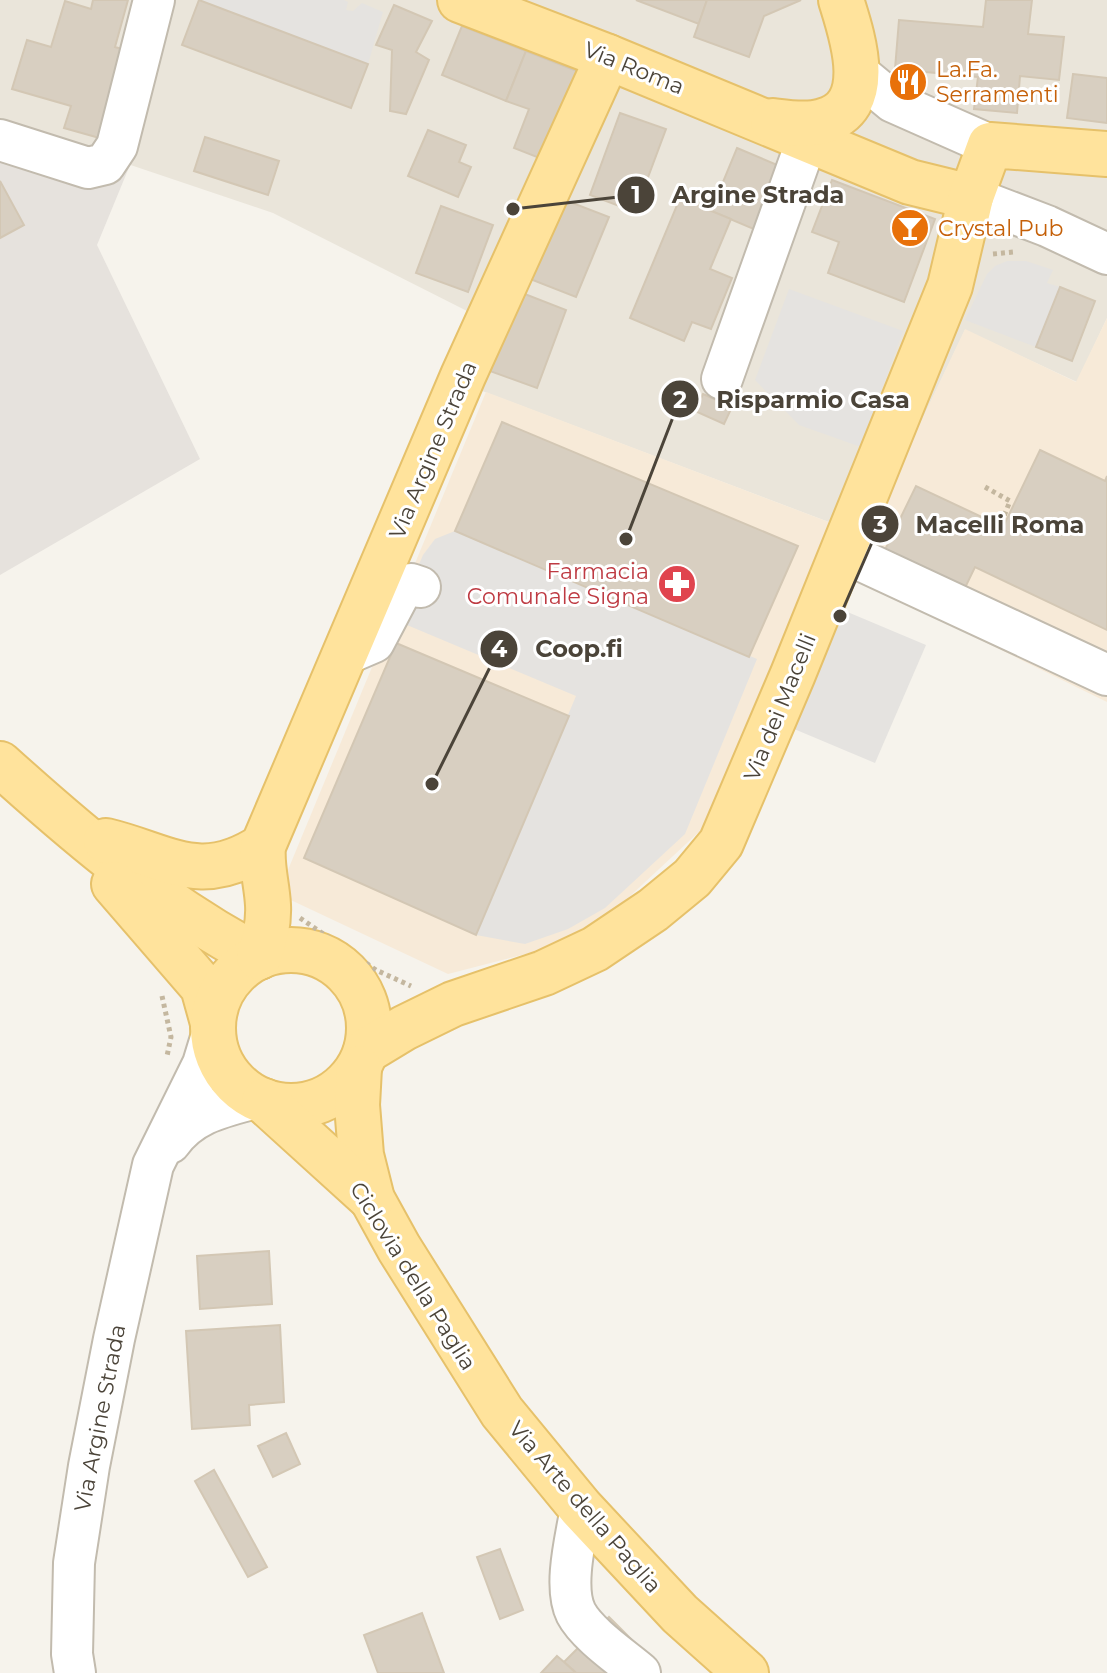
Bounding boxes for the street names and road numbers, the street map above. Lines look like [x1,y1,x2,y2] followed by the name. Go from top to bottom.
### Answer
[580,36,688,100] street label: Via Roma
[383,357,483,543] street label: Via Argine Strada
[738,629,822,785] street label: Via dei Macelli
[344,1177,482,1375] street label: Ciclovia della Paglia
[69,1322,131,1514] street label: Via Argine Strada
[503,1415,667,1599] street label: Via Arte della Paglia

